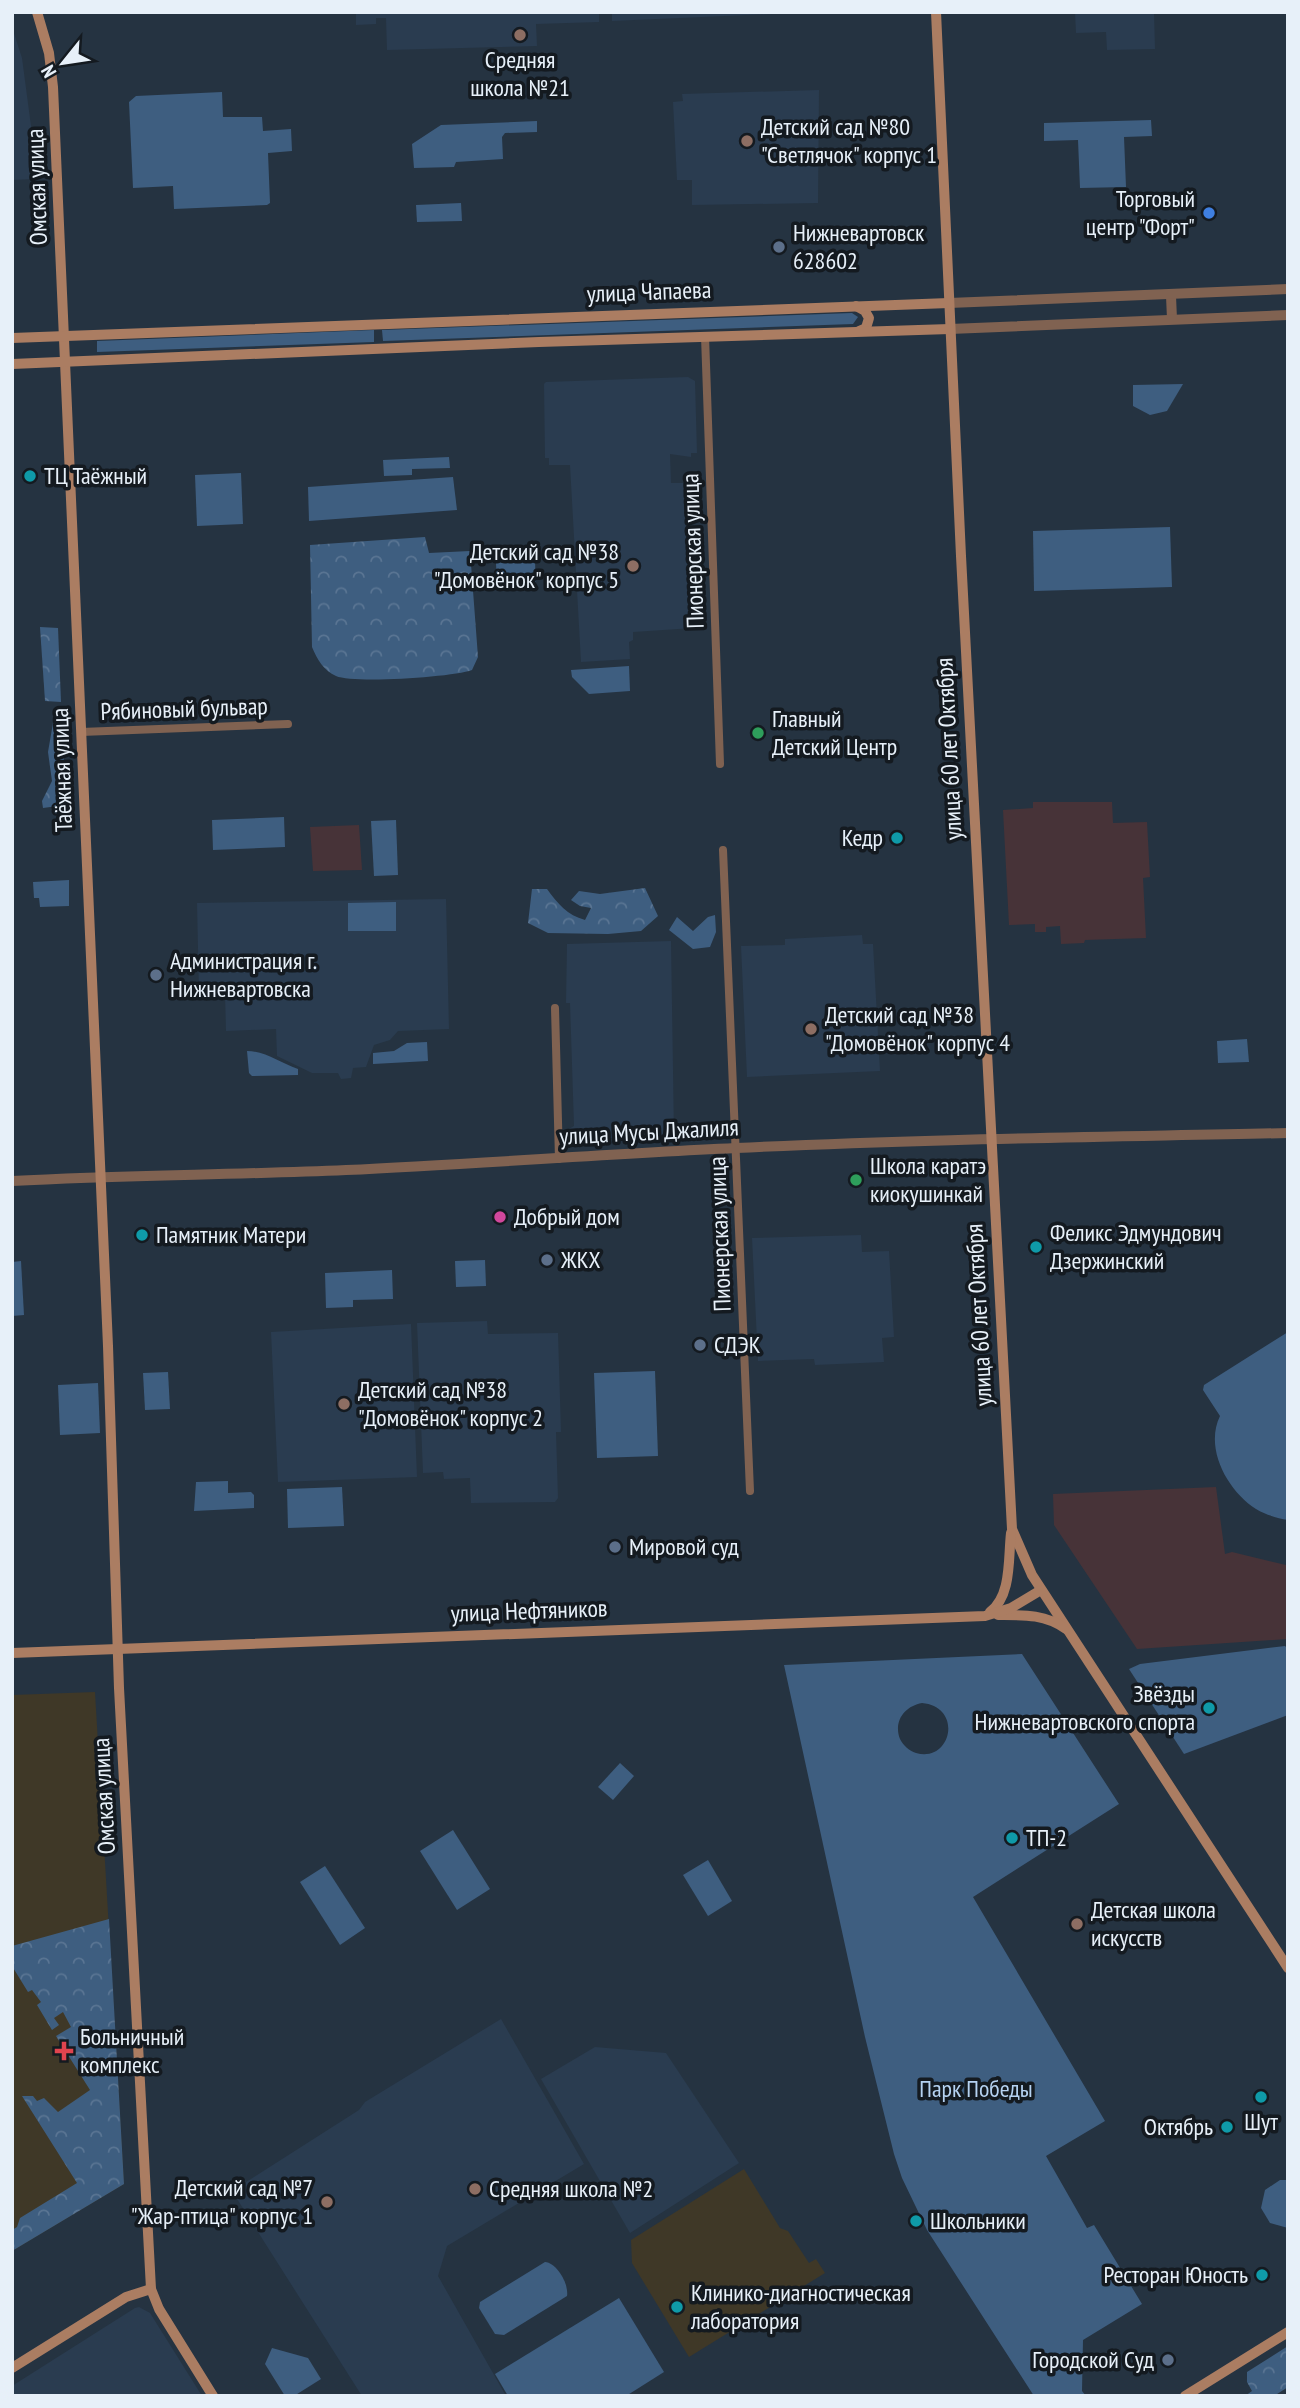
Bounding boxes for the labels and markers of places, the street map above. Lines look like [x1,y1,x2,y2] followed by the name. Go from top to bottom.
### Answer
[512,27,528,43] marker: Средняя школа №21
[470,44,570,103] place label: Средняя школа №21
[761,111,937,170] place label: Детский сад №80 "Светлячок" корпус 1
[739,133,755,149] marker: Детский сад №80 "Светлячок" корпус 1
[1086,183,1195,242] place label: Торговый центр "Форт"
[1201,205,1217,221] marker: Торговый центр "Форт"
[793,217,925,276] place label: Нижневартовск 628602
[771,239,787,255] marker: Нижневартовск 628602
[44,460,147,491] place label: ТЦ Таёжный
[22,468,38,484] marker: ТЦ Таёжный
[434,536,619,595] place label: Детский сад №38 "Домовёнок" корпус 5
[625,558,641,574] marker: Детский сад №38 "Домовёнок" корпус 5
[772,703,897,762] place label: Главный Детский Центр
[750,725,766,741] marker: Главный Детский Центр
[842,822,883,853] place label: Кедр
[889,830,905,846] marker: Кедр
[170,945,317,1004] place label: Администрация г. Нижневартовска
[148,967,164,983] marker: Администрация г. Нижневартовска
[825,999,1010,1058] place label: Детский сад №38 "Домовёнок" корпус 4
[803,1021,819,1037] marker: Детский сад №38 "Домовёнок" корпус 4
[870,1150,986,1209] place label: Школа каратэ киокушинкай
[848,1172,864,1188] marker: Школа каратэ киокушинкай
[514,1201,620,1232] place label: Добрый дом
[492,1209,508,1225] marker: Добрый дом
[1050,1217,1221,1276] place label: Феликс Эдмундович Дзержинский
[156,1219,306,1250] place label: Памятник Матери
[134,1227,150,1243] marker: Памятник Матери
[1028,1239,1044,1255] marker: Феликс Эдмундович Дзержинский
[560,1244,600,1275] place label: ЖКХ
[539,1252,555,1268] marker: ЖКХ
[714,1329,761,1360] place label: СДЭК
[692,1337,708,1353] marker: СДЭК
[358,1374,543,1433] place label: Детский сад №38 "Домовёнок" корпус 2
[336,1396,352,1412] marker: Детский сад №38 "Домовёнок" корпус 2
[629,1531,739,1562] place label: Мировой суд
[607,1539,623,1555] marker: Мировой суд
[975,1678,1195,1737] place label: Звёзды Нижневартовского спорта
[1201,1700,1217,1716] marker: Звёзды Нижневартовского спорта
[1026,1822,1067,1853] place label: ТП-2
[1004,1830,1020,1846] marker: ТП-2
[1091,1894,1216,1953] place label: Детская школа искусств
[1069,1916,1085,1932] marker: Детская школа искусств
[80,2021,184,2080] place label: Больничный комплекс
[54,2041,74,2061] marker: Больничный комплекс
[1253,2089,1269,2105] marker: Шут
[1244,2106,1278,2137] place label: Шут
[1144,2111,1213,2142] place label: Октябрь
[1219,2119,1235,2135] marker: Октябрь
[131,2172,313,2231] place label: Детский сад №7 "Жар-птица" корпус 1
[489,2173,653,2204] place label: Средняя школа №2
[467,2181,483,2197] marker: Средняя школа №2
[319,2194,335,2210] marker: Детский сад №7 "Жар-птица" корпус 1
[930,2205,1026,2236] place label: Школьники
[908,2213,924,2229] marker: Школьники
[1103,2259,1248,2290] place label: Ресторан Юность
[1254,2267,1270,2283] marker: Ресторан Юность
[690,2277,911,2336] place label: Клинико-диагностическая лаборатория
[669,2299,685,2315] marker: Клинико-диагностическая лаборатория
[1032,2344,1154,2375] place label: Городской Суд
[1160,2352,1176,2368] marker: Городской Суд

